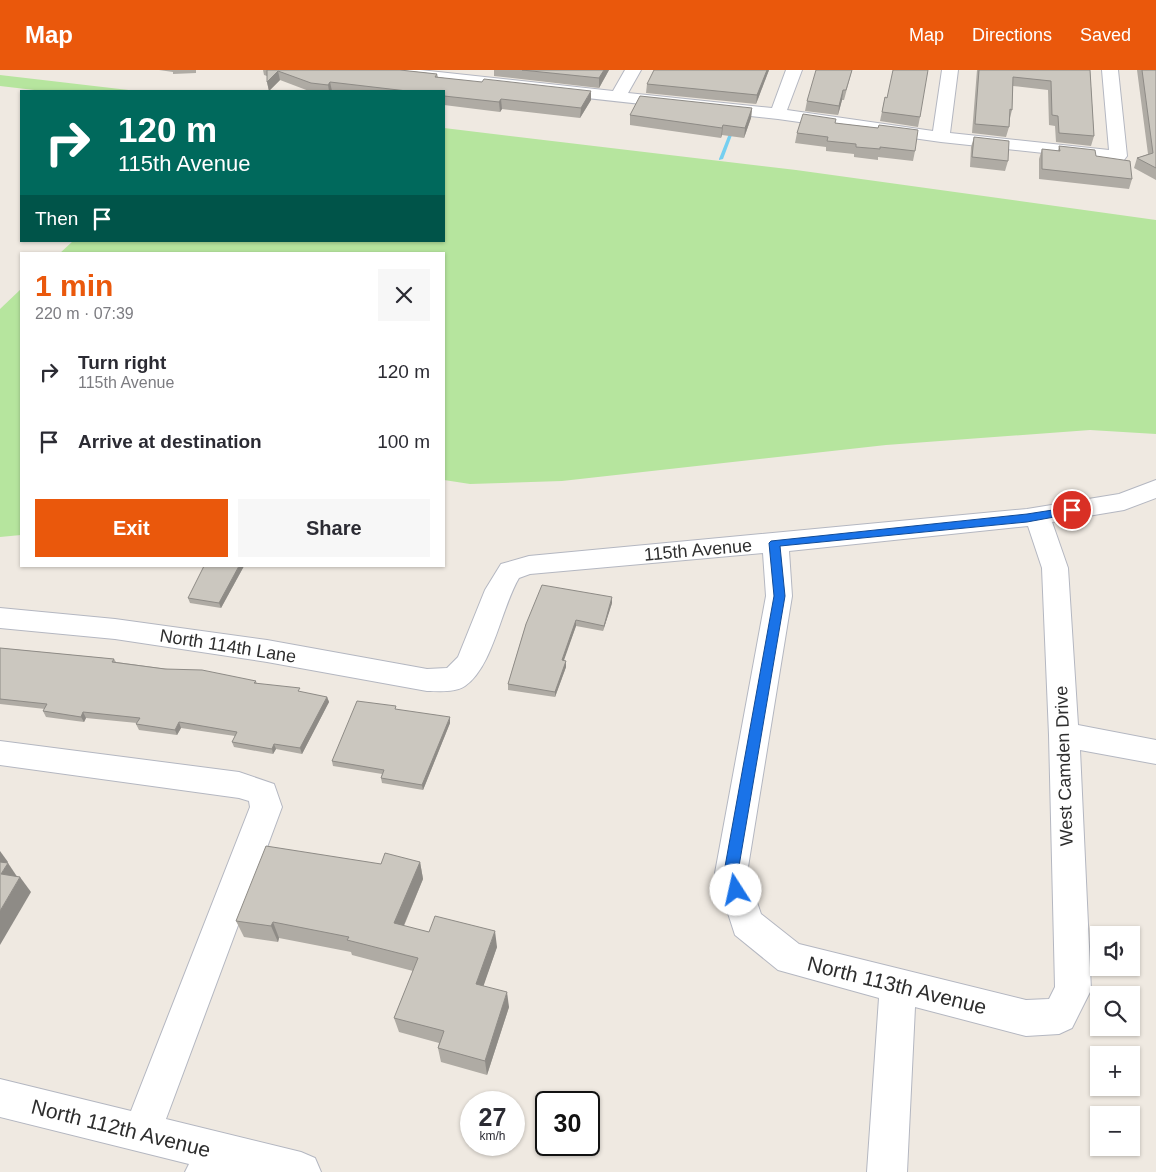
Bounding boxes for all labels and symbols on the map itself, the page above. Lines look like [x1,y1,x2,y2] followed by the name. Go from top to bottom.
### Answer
[1051,489,1093,531] pin
[643,535,753,565] street label: 115th Avenue
[158,625,298,667] street label: North 114th Lane
[1051,685,1077,847] street label: West Camden Drive
[709,863,761,915] position arrow
[805,952,989,1018] street label: North 113th Avenue
[535,1091,600,1156] speed limit sign: 30
[29,1095,213,1161] street label: North 112th Avenue

